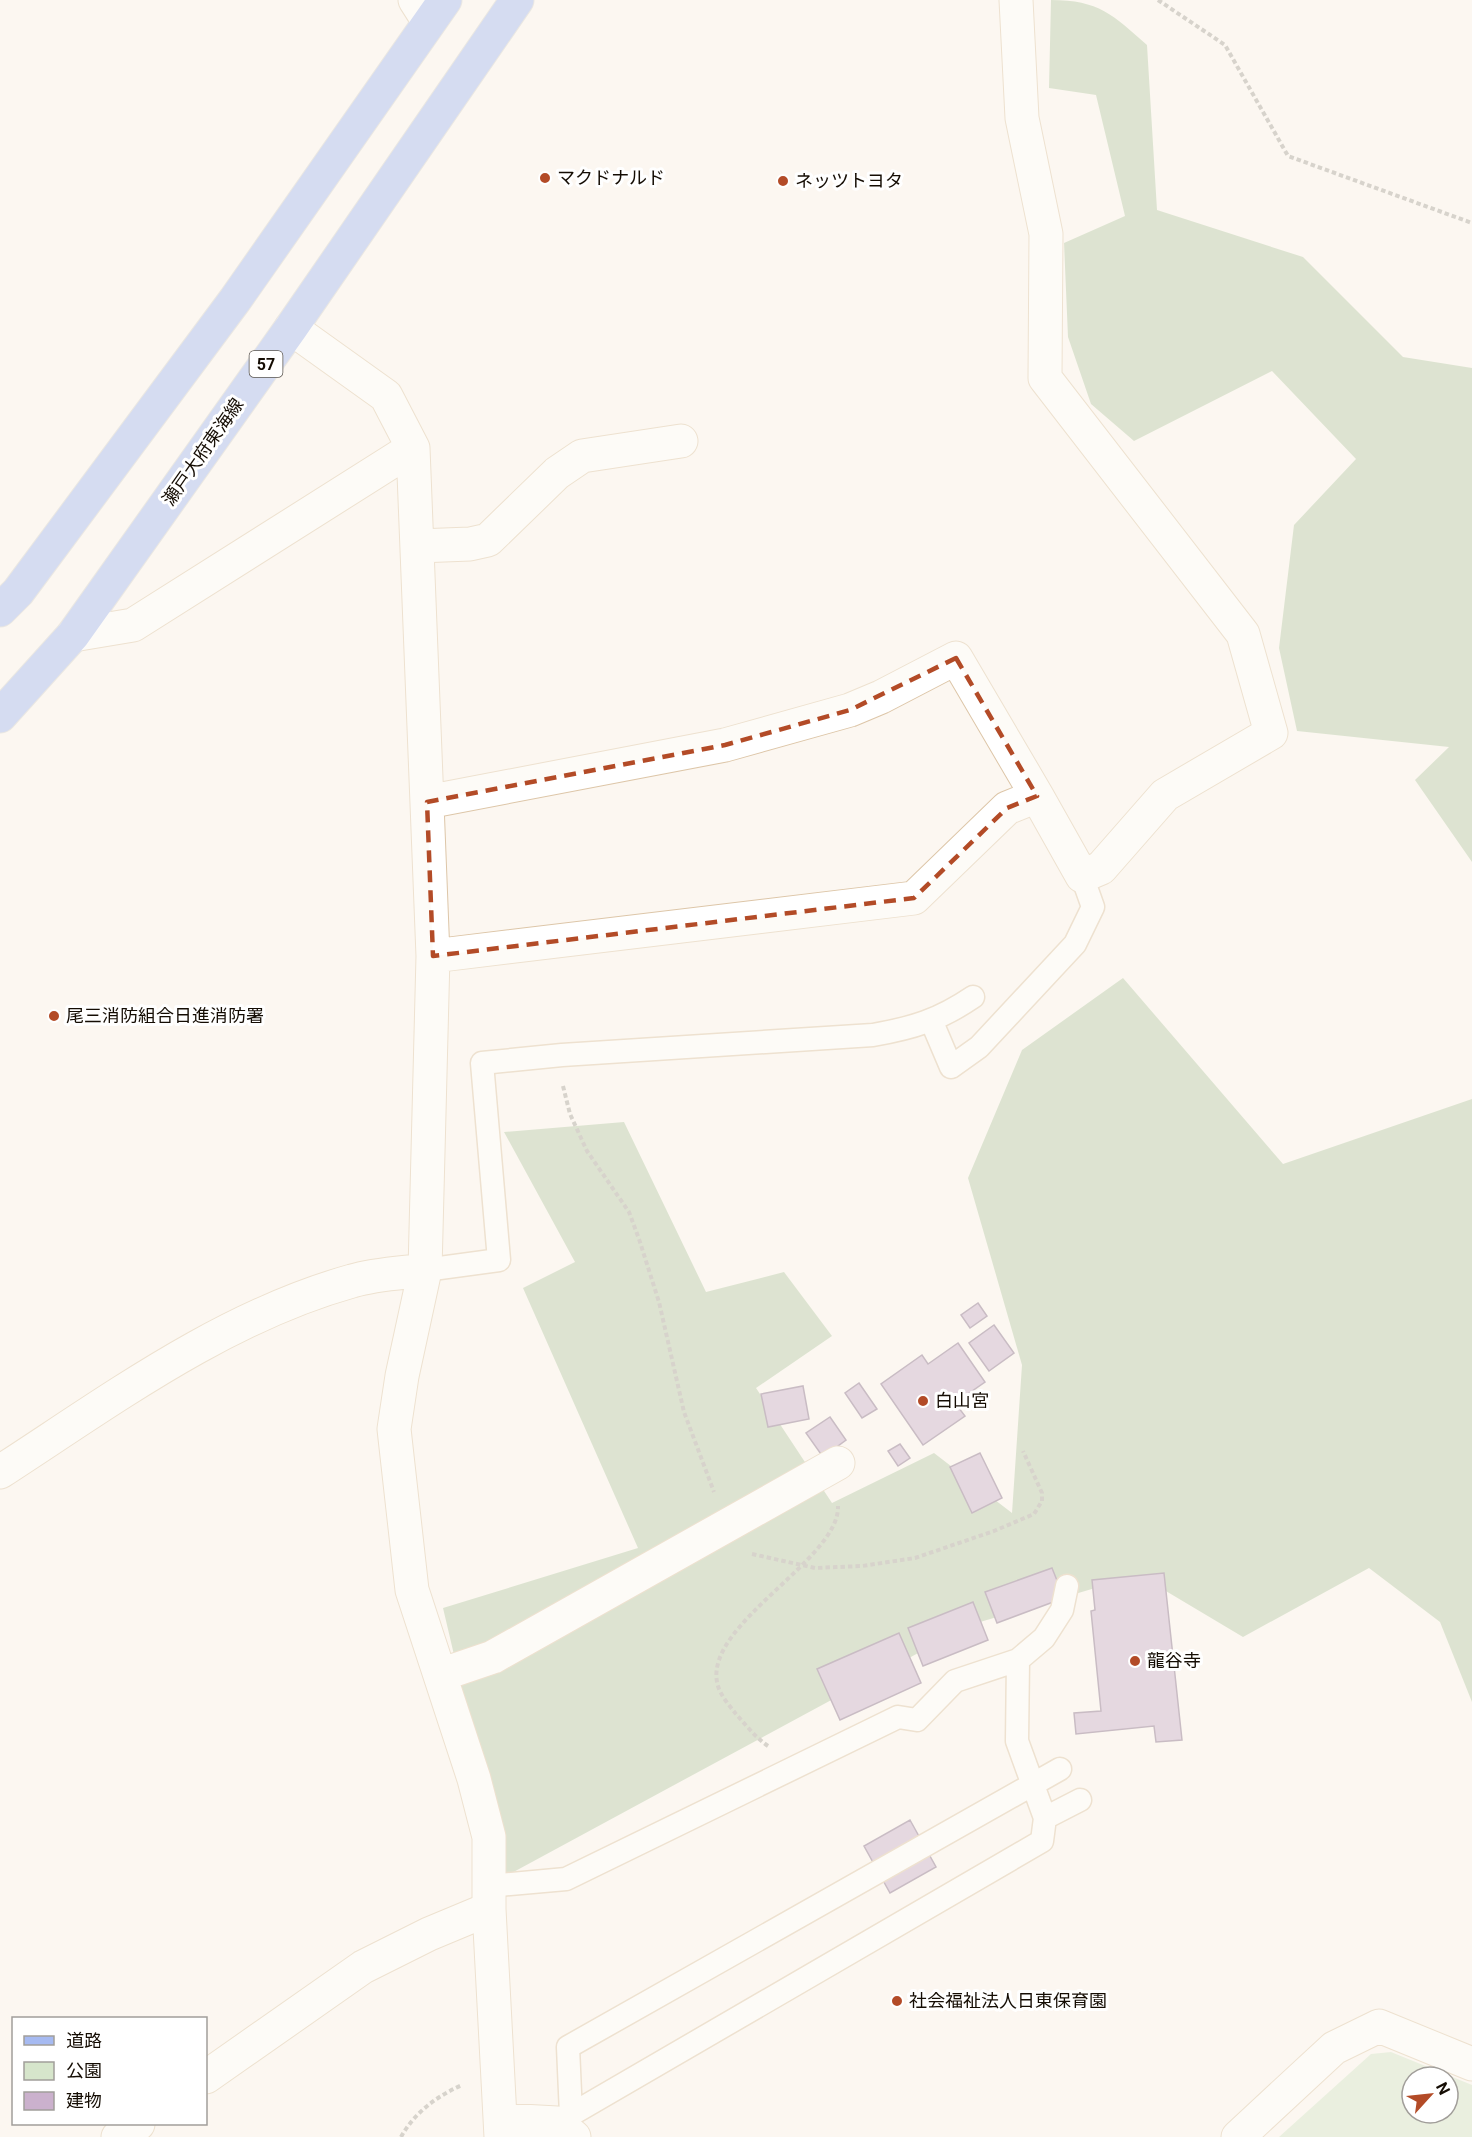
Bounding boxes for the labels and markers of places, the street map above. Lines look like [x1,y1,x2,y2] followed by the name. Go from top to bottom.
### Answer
[557,167,665,188] place label: マクドナルド
[795,170,903,191] place label: ネッツトヨタ
[538,171,552,185] marker: マクドナルド
[776,174,790,188] marker: ネッツトヨタ
[66,1005,264,1026] place label: 尾三消防組合日進消防署
[47,1009,61,1023] marker: 尾三消防組合日進消防署
[935,1390,989,1411] place label: 白山宮
[916,1394,930,1408] marker: 白山宮
[1147,1650,1201,1671] place label: 龍谷寺
[1128,1654,1142,1668] marker: 龍谷寺
[909,1990,1107,2011] place label: 社会福祉法人日東保育園
[890,1994,904,2008] marker: 社会福祉法人日東保育園

